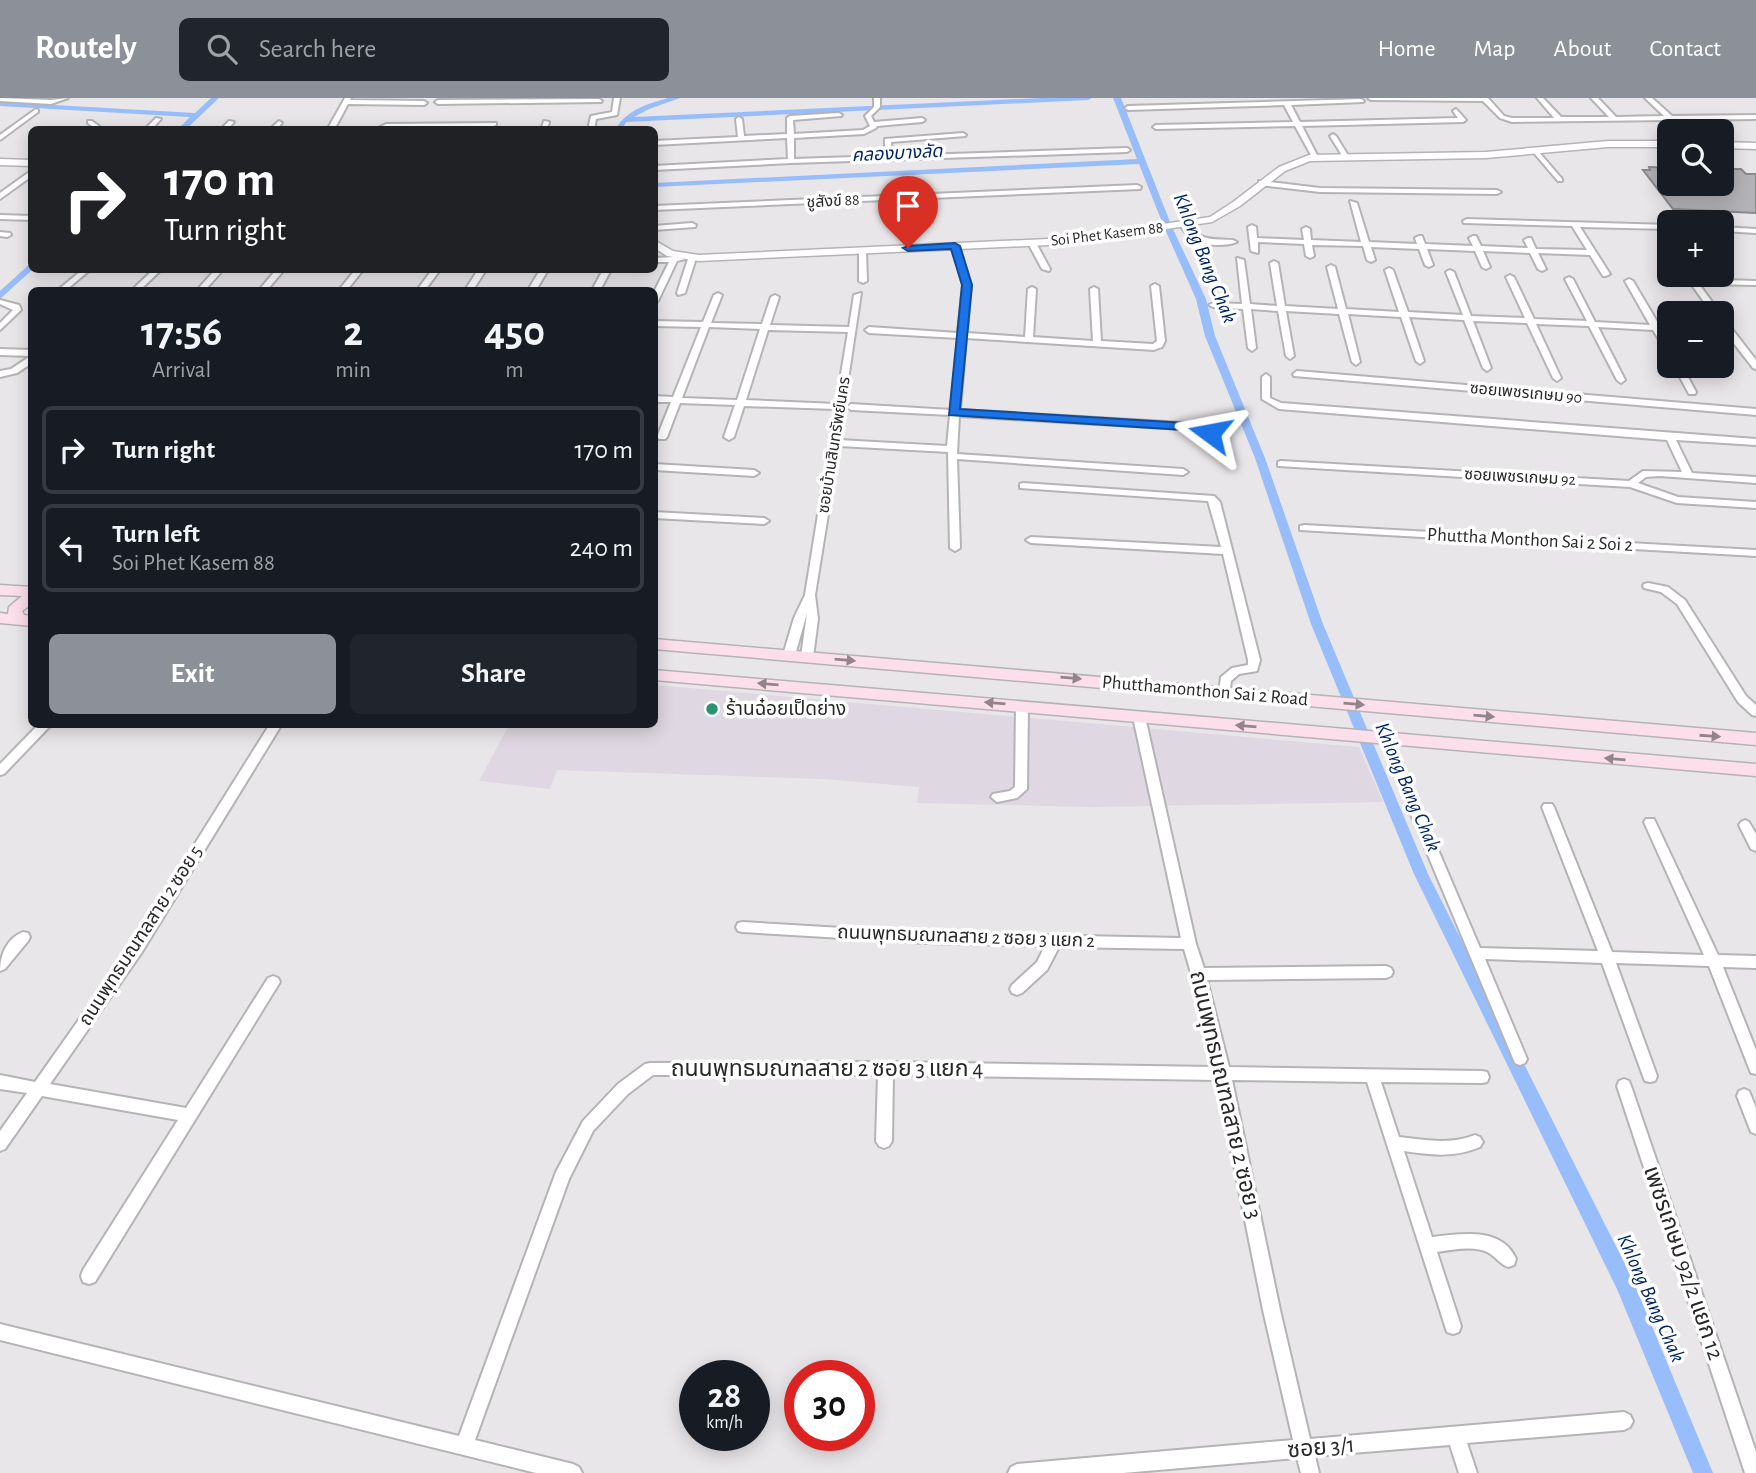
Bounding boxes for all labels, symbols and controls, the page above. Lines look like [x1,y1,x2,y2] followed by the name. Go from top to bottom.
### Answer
[179,18,669,81] search box
[203,30,241,68] icon: search
[35,32,137,65] text: Routely
[259,36,376,62] text: Search here
[1378,37,1436,61] text: Home
[1474,37,1516,61] text: Map
[1554,37,1611,61] text: About
[1649,37,1721,61] text: Contact
[1657,119,1734,378] map controls
[1657,119,1734,196] button: search
[851,142,944,165] water label: คลองบางลัด
[49,154,140,245] icon: right
[164,156,275,205] text: 170 m
[878,176,938,248] pin
[889,187,927,225] icon: arrive
[1169,190,1241,326] water label: Khlong Bang Chak
[806,192,860,211] street label: ชูสังข์ 88
[1657,210,1734,287] button: +
[164,214,286,246] text: Turn right
[1050,219,1164,249] street label: Soi Phet Kasem 88
[1657,301,1734,378] button: −
[141,311,222,353] text: 17:56
[343,311,363,353] text: 2
[484,311,545,353] text: 450
[152,359,211,382] text: Arrival
[335,359,371,382] text: min
[505,359,524,382] text: m
[815,375,853,514] street label: ซอยบ้านสินทรัพย์นคร
[1469,380,1583,406] street label: ซอยเพชรเกษม 90
[1173,396,1247,470] position arrow
[53,431,91,469] icon: right
[112,437,215,463] text: Turn right
[574,437,633,463] text: 170 m
[1464,466,1576,488] street label: ซอยเพชรเกษม 92
[112,521,200,547] text: Turn left
[1427,525,1634,555] street label: Phuttha Monthon Sai 2 Soi 2
[53,529,91,567] icon: left
[570,535,633,561] text: 240 m
[112,552,275,575] text: Soi Phet Kasem 88
[49,634,336,714] button: Exit
[350,634,637,714] button: Share
[834,655,856,666] one-way arrow
[1061,673,1083,684] one-way arrow
[1101,673,1309,709] street label: Phutthamonthon Sai 2 Road
[757,678,779,689] one-way arrow
[726,697,846,719] place label: ร้านฉ๋อยเป็ดย่าง
[983,697,1005,708] one-way arrow
[1343,699,1365,710] one-way arrow
[704,701,720,717] marker: ร้านฉ๋อยเป็ดย่าง
[1473,711,1495,722] one-way arrow
[1371,719,1445,855] water label: Khlong Bang Chak
[1234,720,1256,731] one-way arrow
[1700,731,1722,742] one-way arrow
[1603,753,1625,764] one-way arrow
[76,843,207,1030] street label: ถนนพุทธมณฑลสาย 2 ซอย 5
[837,923,1096,952] street label: ถนนพุทธมณฑลสาย 2 ซอย 3 แยก 2
[1184,969,1265,1222] street label: ถนนพุทธมณฑลสาย 2 ซอย 3
[671,1058,983,1082] street label: ถนนพุทธมณฑลสาย 2 ซอย 3 แยก 4
[1639,1163,1727,1363] street label: เพชรเกษม 92/2 แยก 12
[1613,1231,1689,1366] water label: Khlong Bang Chak
[784,1360,875,1451] speed limit sign: 30
[708,1379,741,1414] text: 28
[706,1414,743,1432] text: km/h
[1286,1434,1356,1462] street label: ซอย 3/1

